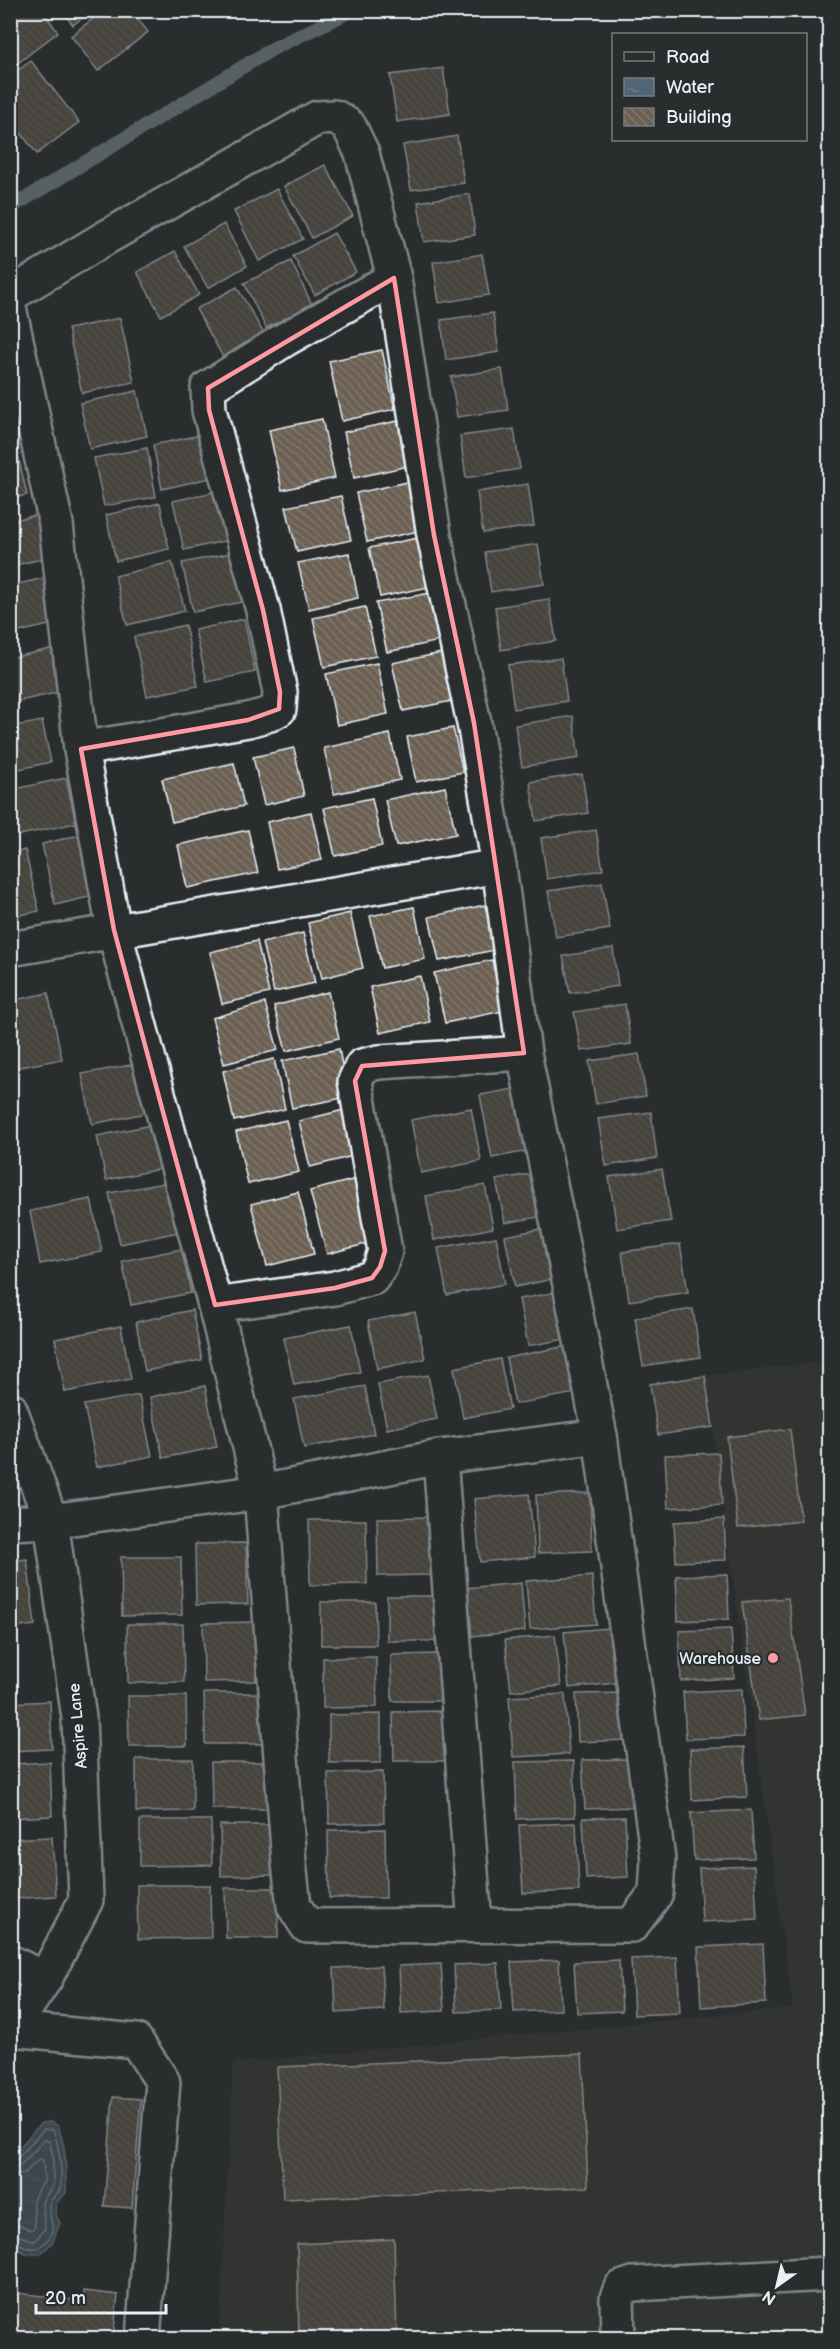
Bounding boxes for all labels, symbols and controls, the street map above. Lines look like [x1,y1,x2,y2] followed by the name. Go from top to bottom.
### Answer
[612,33,807,141] legend
[666,47,710,68] text: Road
[666,77,714,98] text: Water
[666,107,732,128] text: Building
[679,1650,762,1669] place label: Warehouse
[766,1651,780,1665] marker: Warehouse
[65,1682,92,1769] street label: Aspire Lane
[747,2256,807,2316] north arrow
[36,2277,166,2315] scale bar
[759,2286,780,2308] text: N
[45,2288,86,2309] text: 20 m

